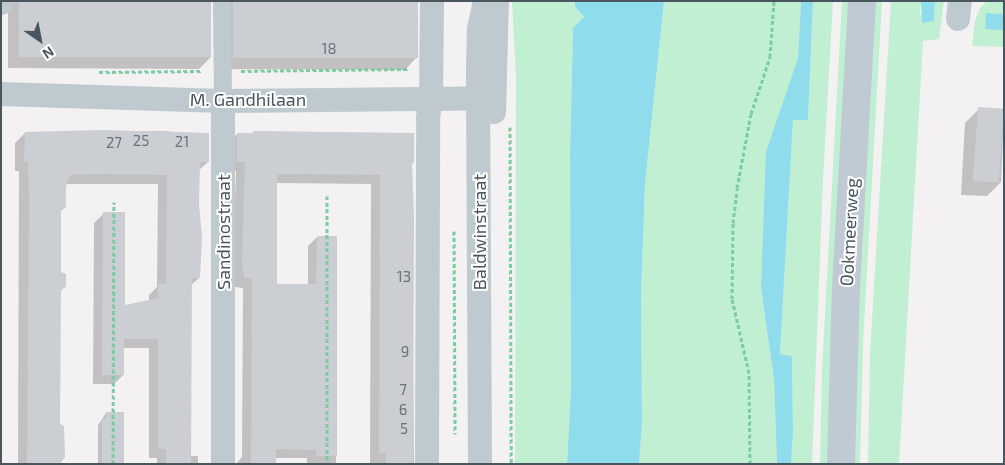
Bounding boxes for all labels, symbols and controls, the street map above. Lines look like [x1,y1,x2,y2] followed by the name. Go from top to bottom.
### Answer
[15,15,65,65] north arrow
[321,40,337,58] house number: 18
[40,43,57,63] text: N
[190,88,306,110] street label: M. Gandhilaan
[133,132,149,150] house number: 25
[175,133,189,151] house number: 21
[106,134,122,152] house number: 27
[212,174,234,290] street label: Sandinostraat
[468,174,490,290] street label: Baldwinstraat
[835,177,863,287] street label: Ookmeerweg
[397,268,411,286] house number: 13
[401,343,409,361] house number: 9
[399,381,407,399] house number: 7
[399,401,407,419] house number: 6
[400,420,408,438] house number: 5

